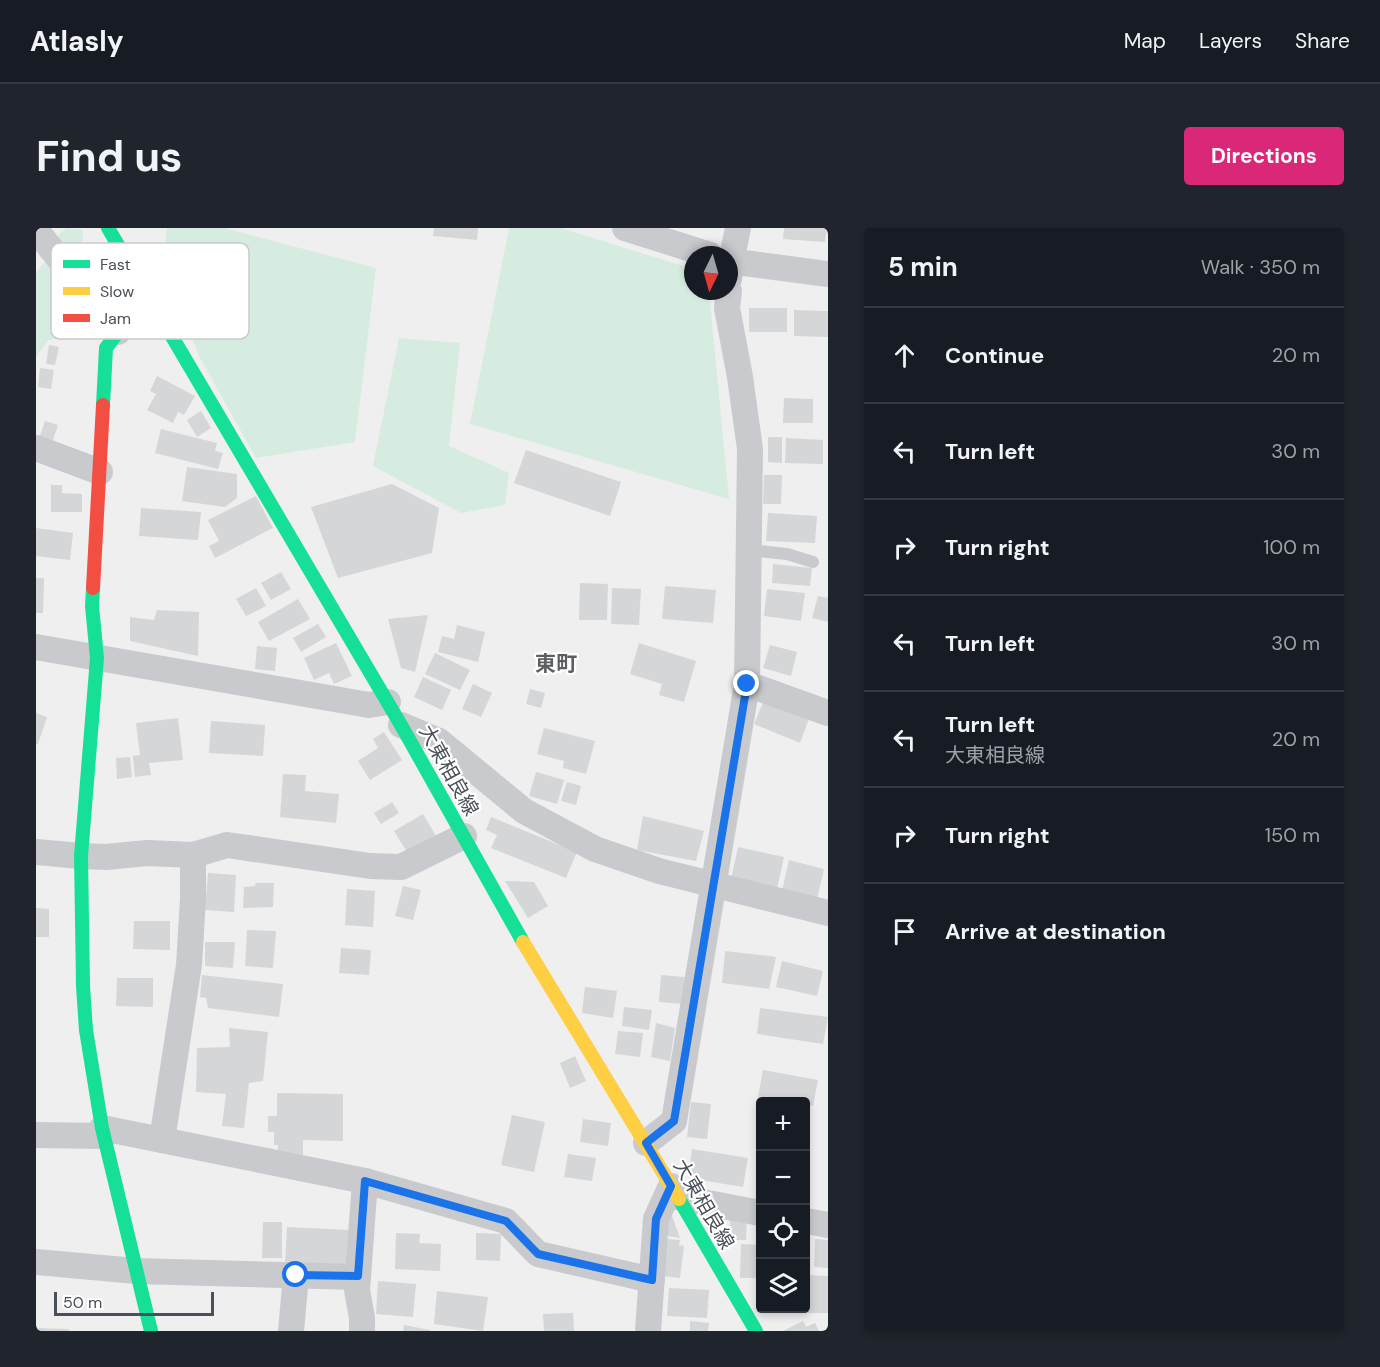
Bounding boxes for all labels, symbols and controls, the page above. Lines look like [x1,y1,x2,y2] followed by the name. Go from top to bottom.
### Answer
[30,23,124,60] text: Atlasly
[1124,27,1166,55] text: Map
[1199,27,1262,55] text: Layers
[1295,27,1350,55] text: Share
[1184,127,1344,185] button: Directions
[36,129,182,184] text: Find us
[51,243,249,339] legend
[684,246,738,300] north arrow
[888,250,958,284] text: 5 min
[100,254,131,275] text: Fast
[1201,254,1320,280] text: Walk · 350 m
[100,281,134,302] text: Slow
[100,308,131,329] text: Jam
[888,339,921,372] icon: ahead
[945,341,1044,370] text: Continue
[1272,342,1320,368] text: 20 m
[888,435,921,468] icon: left
[945,437,1035,466] text: Turn left
[1271,438,1320,464] text: 30 m
[888,531,921,564] icon: right
[945,533,1050,562] text: Turn right
[1263,534,1320,560] text: 100 m
[888,627,921,660] icon: left
[945,629,1035,658] text: Turn left
[1271,630,1320,656] text: 30 m
[535,650,577,678] district label: 東町
[733,670,759,696] route end
[945,710,1035,739] text: Turn left
[413,720,485,820] street label: 大東相良線
[888,723,921,756] icon: left
[1272,726,1320,752] text: 20 m
[945,742,1045,768] text: 大東相良線
[888,819,921,852] icon: right
[945,821,1050,850] text: Turn right
[1265,822,1320,848] text: 150 m
[888,915,921,948] icon: arrive
[945,917,1166,946] text: Arrive at destination
[756,1097,810,1313] map controls
[756,1097,810,1151] button: +
[756,1151,810,1205] button: −
[668,1154,740,1254] street label: 大東相良線
[756,1205,810,1259] button: locate
[756,1259,810,1313] button: layers
[282,1261,308,1287] route start
[54,1289,214,1316] scale bar
[63,1292,102,1313] text: 50 m

